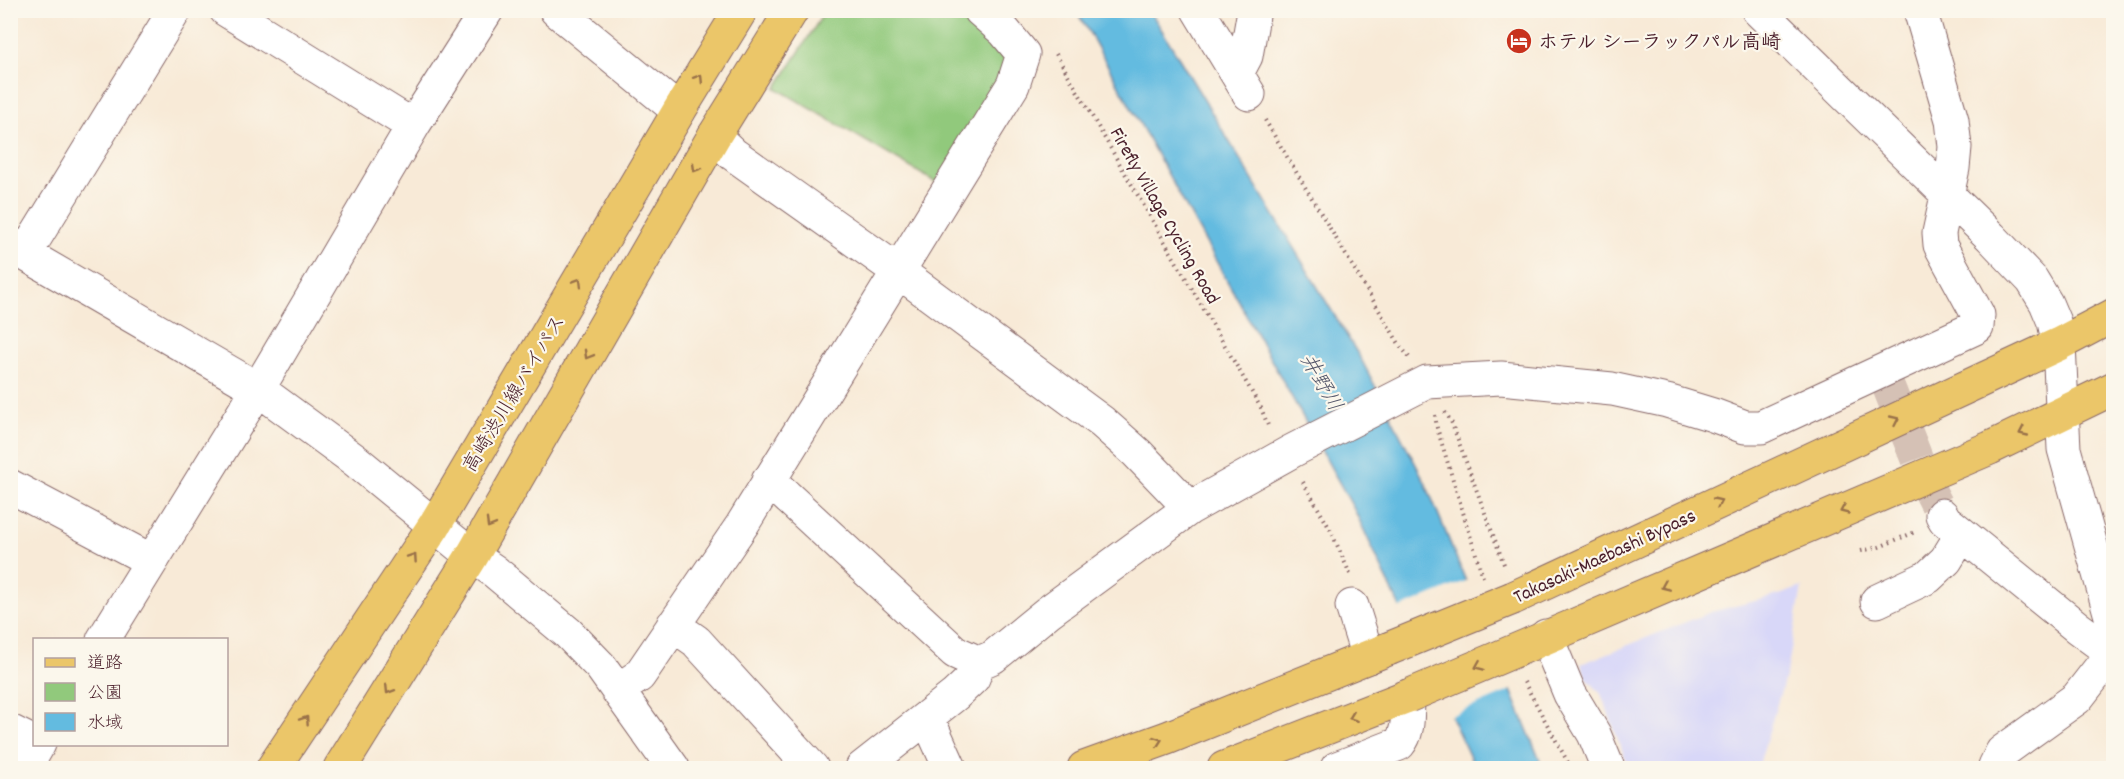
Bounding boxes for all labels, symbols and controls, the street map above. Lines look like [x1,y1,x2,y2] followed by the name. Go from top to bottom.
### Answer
[1504,26,1534,56] hotel icon: ホテル シーラックパル高崎
[1538,30,1781,58] place label: ホテル シーラックパル高崎
[692,74,703,85] one-way arrow
[1101,123,1226,310] street label: Firefly Village Cycling Road
[691,162,703,172] one-way arrow
[571,278,582,288] one-way arrow
[457,310,574,479] street label: 高崎渋川線バイパス
[584,349,595,359] one-way arrow
[1291,349,1348,418] water label: 井野川
[1889,415,1900,427] one-way arrow
[2019,425,2030,437] one-way arrow
[1712,497,1723,509] one-way arrow
[1510,503,1701,612] street label: Takasaki-Maebashi Bypass
[1840,503,1851,515] one-way arrow
[486,518,498,528] one-way arrow
[406,553,417,564] one-way arrow
[1660,579,1671,591] one-way arrow
[33,638,228,746] legend
[87,652,123,677] text: 道路
[1474,659,1485,671] one-way arrow
[87,682,123,707] text: 公園
[384,684,396,694] one-way arrow
[1349,710,1359,723] one-way arrow
[87,712,123,737] text: 水域
[298,716,309,727] one-way arrow
[1152,735,1163,748] one-way arrow

